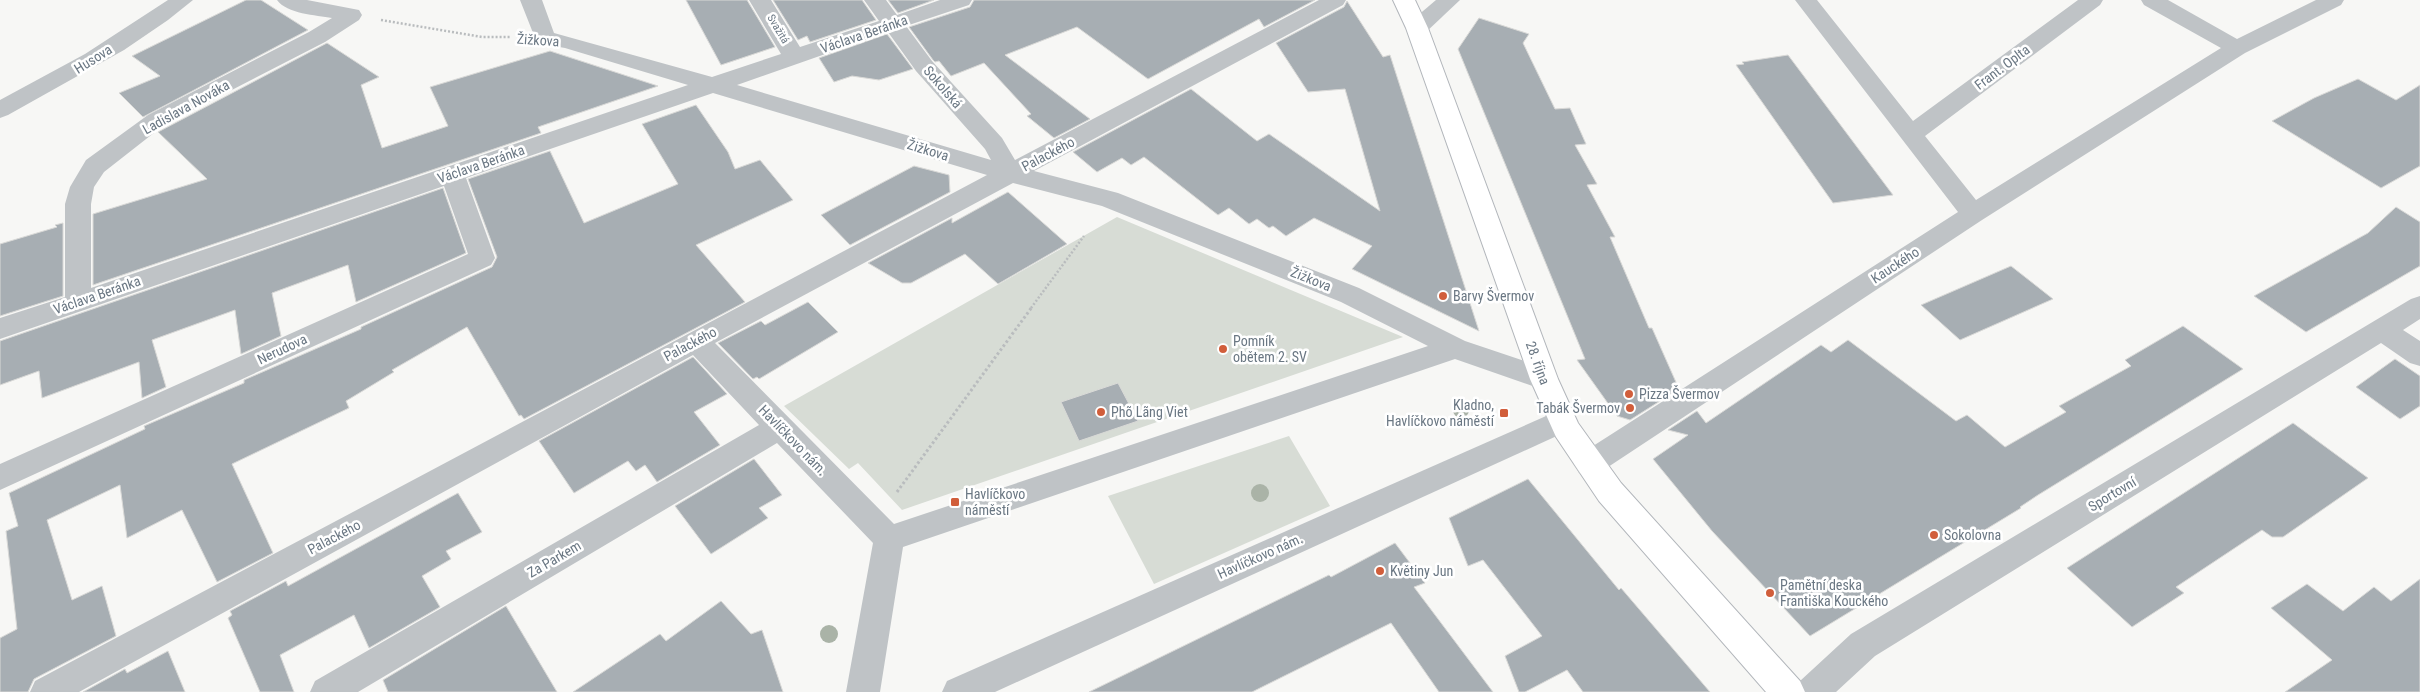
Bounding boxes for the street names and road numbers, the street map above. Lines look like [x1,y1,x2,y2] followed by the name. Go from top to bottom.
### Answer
[764,12,792,46] street label: Svažitá
[818,12,910,56] street label: Václava Beránka
[516,30,560,49] street label: Žižkova
[71,41,115,77] street label: Husova
[1971,41,2033,93] street label: Frant. Oplta
[920,63,966,111] street label: Sokolská
[140,77,232,137] street label: Ladislava Nováka
[1019,133,1077,175] street label: Palackého
[905,135,951,164] street label: Žižkova
[435,142,527,186] street label: Václava Beránka
[1868,244,1922,286] street label: Kauckého
[1288,263,1334,294] street label: Žižkova
[51,273,143,317] street label: Václava Beránka
[661,323,719,365] street label: Palackého
[255,331,309,367] street label: Nerudova
[1523,339,1553,387] street label: 28. října
[756,402,830,478] street label: Havlíčkovo nám.
[2085,473,2139,514] street label: Sportovní
[305,516,363,558] street label: Palackého
[1215,530,1305,582] street label: Havlíčkovo nám.
[524,537,584,581] street label: Za Parkem

